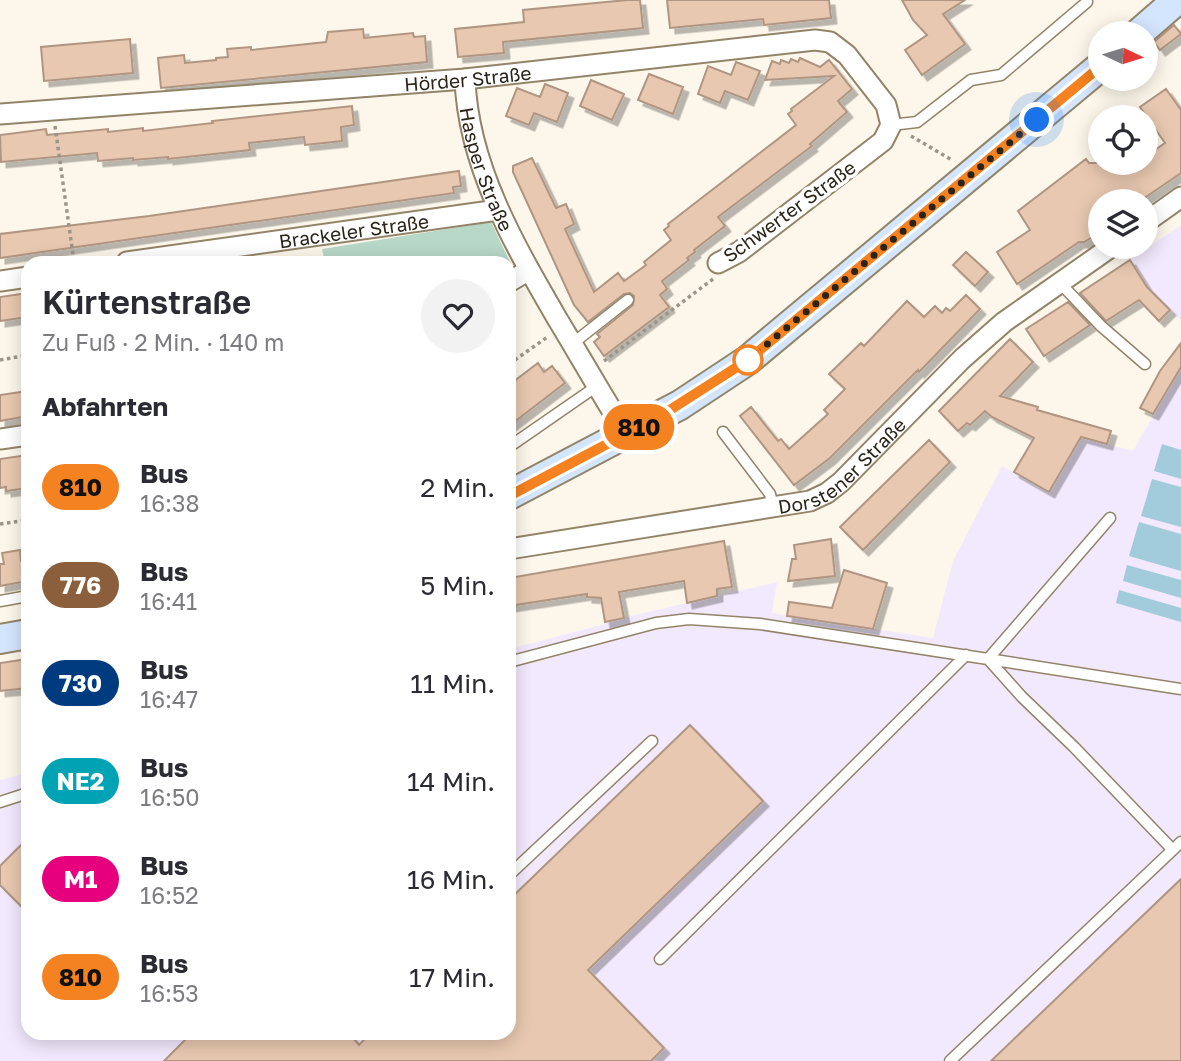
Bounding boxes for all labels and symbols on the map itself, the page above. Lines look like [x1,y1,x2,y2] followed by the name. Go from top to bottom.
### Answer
[1088,21,1158,91] north arrow
[403,60,532,95] street label: Hörder Straße
[1019,102,1054,137] your location
[456,105,519,235] street label: Hasper Straße
[718,155,860,267] street label: Schwerter Straße
[277,208,430,252] street label: Brackeler Straße
[733,345,763,375] unlabelled marker
[599,404,679,450] line badge: 810
[776,412,910,517] street label: Dorstener Straße

